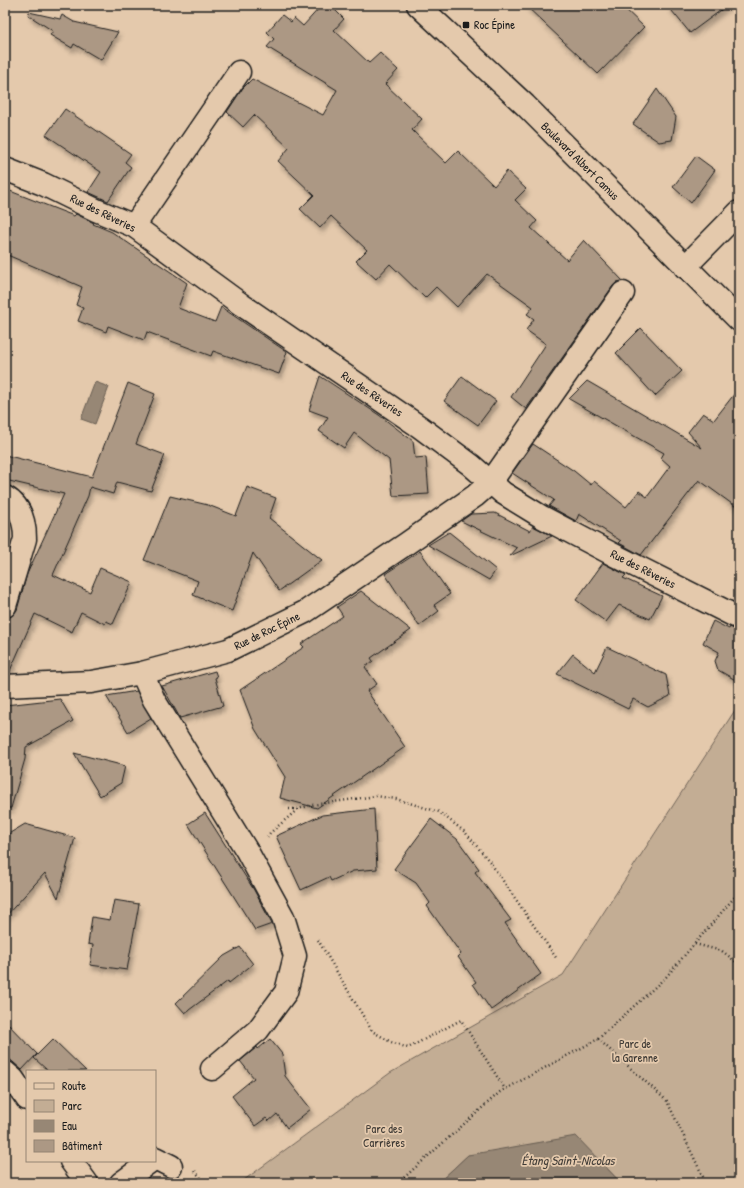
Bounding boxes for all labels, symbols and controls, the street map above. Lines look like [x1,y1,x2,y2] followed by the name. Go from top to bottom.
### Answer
[474,16,515,33] place label: Roc Épine
[461,20,471,30] marker: Roc Épine
[537,118,624,204] street label: Boulevard Albert Camus
[68,189,139,236] street label: Rue des Rêveries
[338,367,407,421] street label: Rue des Rêveries
[608,545,679,592] street label: Rue des Rêveries
[231,607,303,654] street label: Rue de Roc Épine
[612,1035,658,1066] park label: Parc de la Garenne
[26,1070,156,1162] legend
[62,1077,86,1094] text: Route
[62,1097,82,1114] text: Parc
[62,1117,77,1134] text: Eau
[363,1120,405,1151] park label: Parc des Carrières
[62,1137,103,1154] text: Bâtiment
[521,1151,616,1170] water label: Étang Saint-Nicolas

